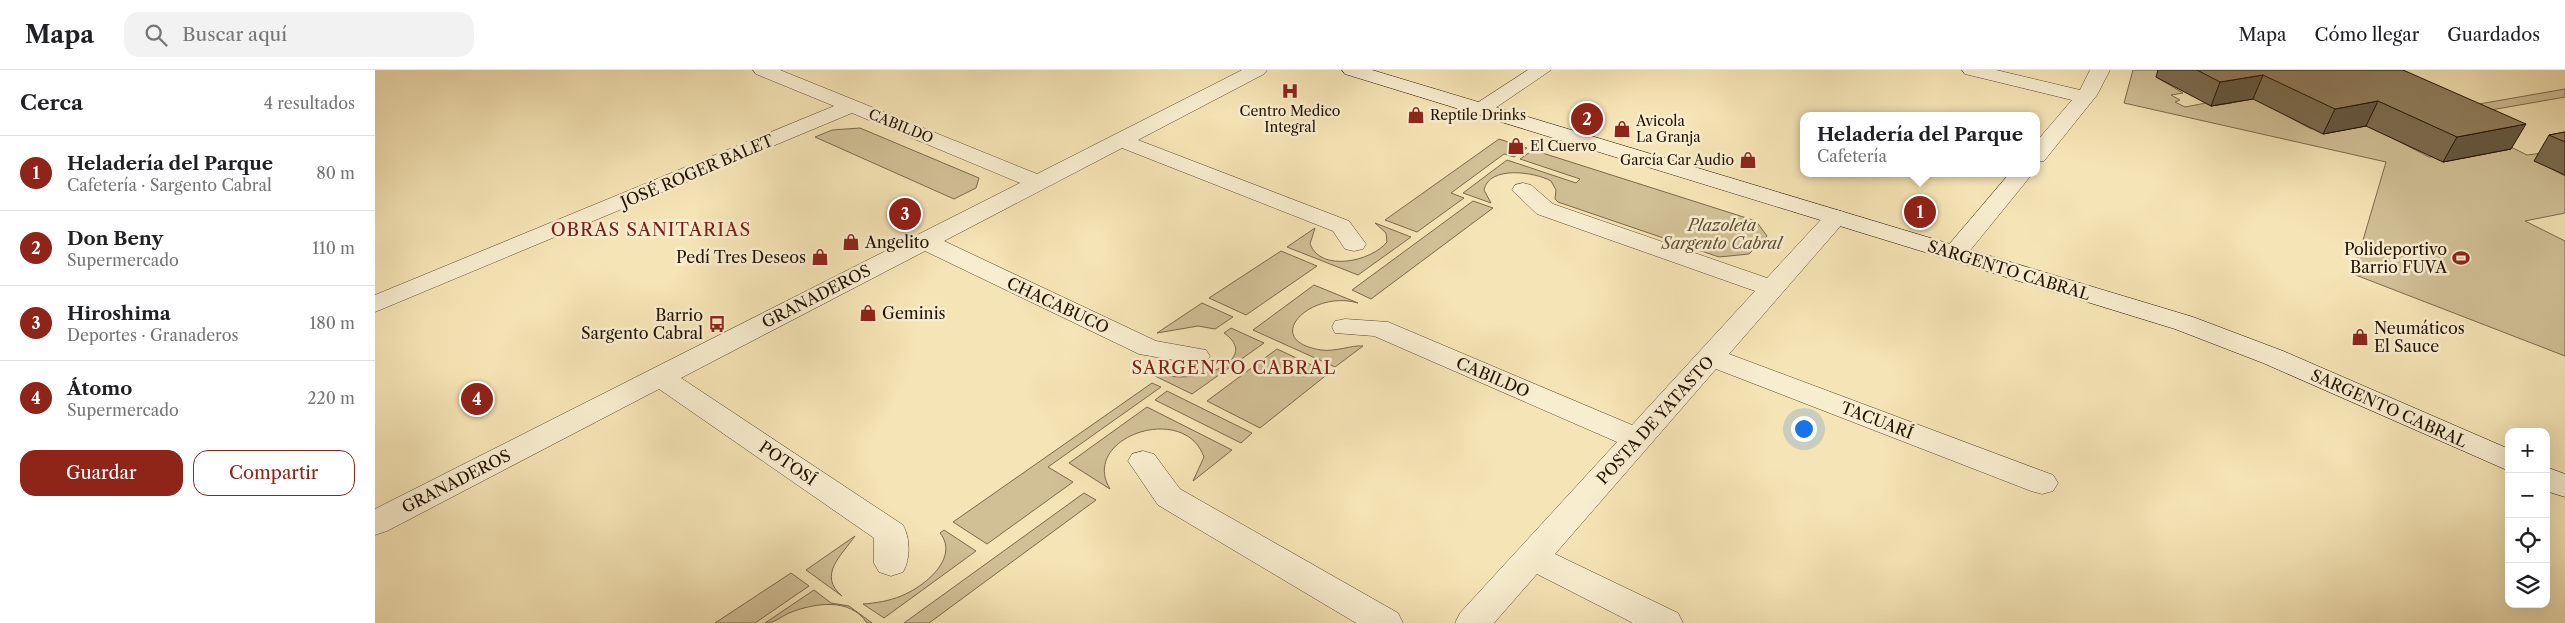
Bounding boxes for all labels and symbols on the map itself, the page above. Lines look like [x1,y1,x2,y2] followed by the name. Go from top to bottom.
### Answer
[1280,81,1300,101] hospital icon: Centro Medico Integral
[1571,100,1603,138] pin: 2
[1240,102,1340,136] place label: Centro Medico Integral
[866,105,936,147] street label: CABILDO
[1406,105,1426,125] shop icon: Reptile Drinks
[1430,106,1526,124] place label: Reptile Drinks
[1635,112,1701,146] place label: Avicola La Granja
[1612,119,1632,139] shop icon: Avicola La Granja
[615,130,776,213] street label: JOSÉ ROGER BALET
[1506,136,1526,156] shop icon: El Cuervo
[1530,137,1596,155] place label: El Cuervo
[1738,150,1758,170] shop icon: García Car Audio
[1620,151,1734,169] place label: García Car Audio
[1904,193,1936,231] pin: 1
[889,195,921,233] pin: 3
[1661,215,1784,253] park label: Plazoleta Sargento Cabral
[551,219,751,241] district label: OBRAS SANITARIAS
[841,232,861,252] shop icon: Angelito
[864,232,929,252] place label: Angelito
[1925,236,2093,304] street label: SARGENTO CABRAL
[2344,239,2448,277] place label: Polideportivo Barrio FUVA
[676,247,806,267] place label: Pedí Tres Deseos
[810,247,830,267] shop icon: Pedí Tres Deseos
[2451,248,2471,268] sports icon: Polideportivo Barrio FUVA
[758,260,874,332] street label: GRANADEROS
[1004,273,1112,337] street label: CHACABUCO
[858,303,878,323] shop icon: Geminis
[882,303,946,323] place label: Geminis
[581,305,703,343] place label: Barrio Sargento Cabral
[707,314,727,334] bus stop icon: Barrio Sargento Cabral
[2374,318,2465,356] place label: Neumáticos El Sauce
[2350,327,2370,347] shop icon: Neumáticos El Sauce
[1592,352,1718,488] street label: POSTA DE YATASTO
[1453,353,1533,401] street label: CABILDO
[1132,357,1336,379] district label: SARGENTO CABRAL
[2308,365,2471,452] street label: SARGENTO CABRAL
[461,380,493,418] pin: 4
[1838,397,1916,443] street label: TACUARÍ
[1791,416,1817,442] your location
[756,437,820,489] street label: POTOSÍ
[398,445,514,517] street label: GRANADEROS

